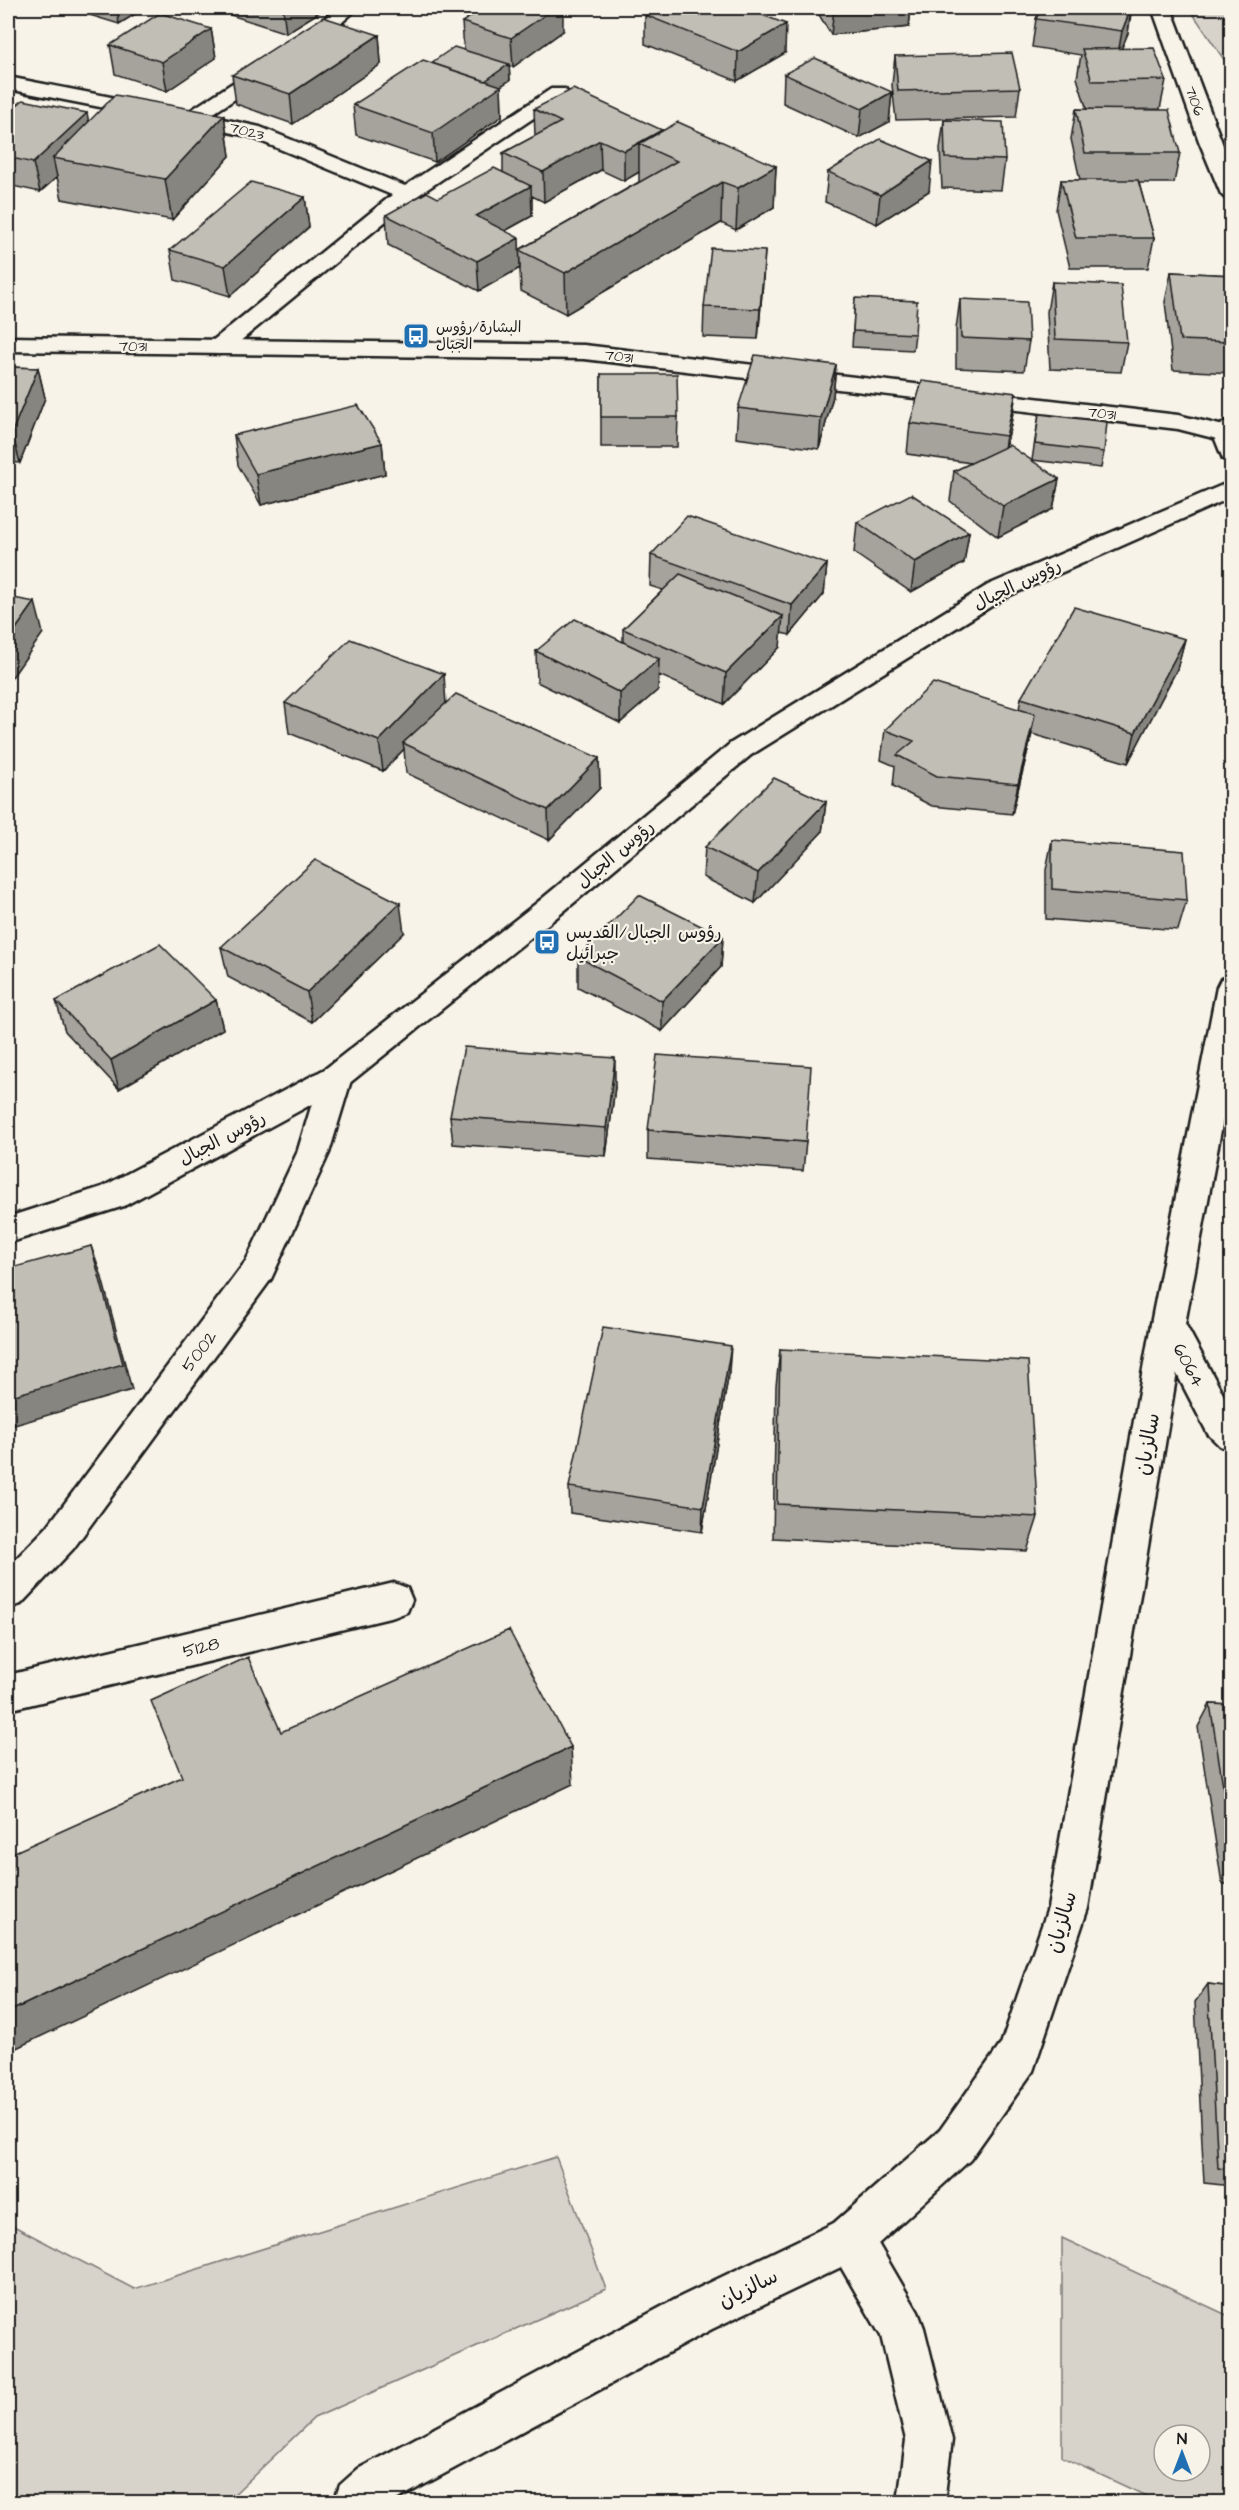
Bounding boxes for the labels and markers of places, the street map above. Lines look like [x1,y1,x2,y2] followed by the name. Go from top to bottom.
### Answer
[436,317,521,355] place label: البشارة/رؤوس الجبال
[401,321,431,351] bus stop icon: البشارة/رؤوس الجبال
[566,920,722,966] place label: رؤوس الجبال/القديس جبرائيل
[532,927,562,957] bus stop icon: رؤوس الجبال/القديس جبرائيل

